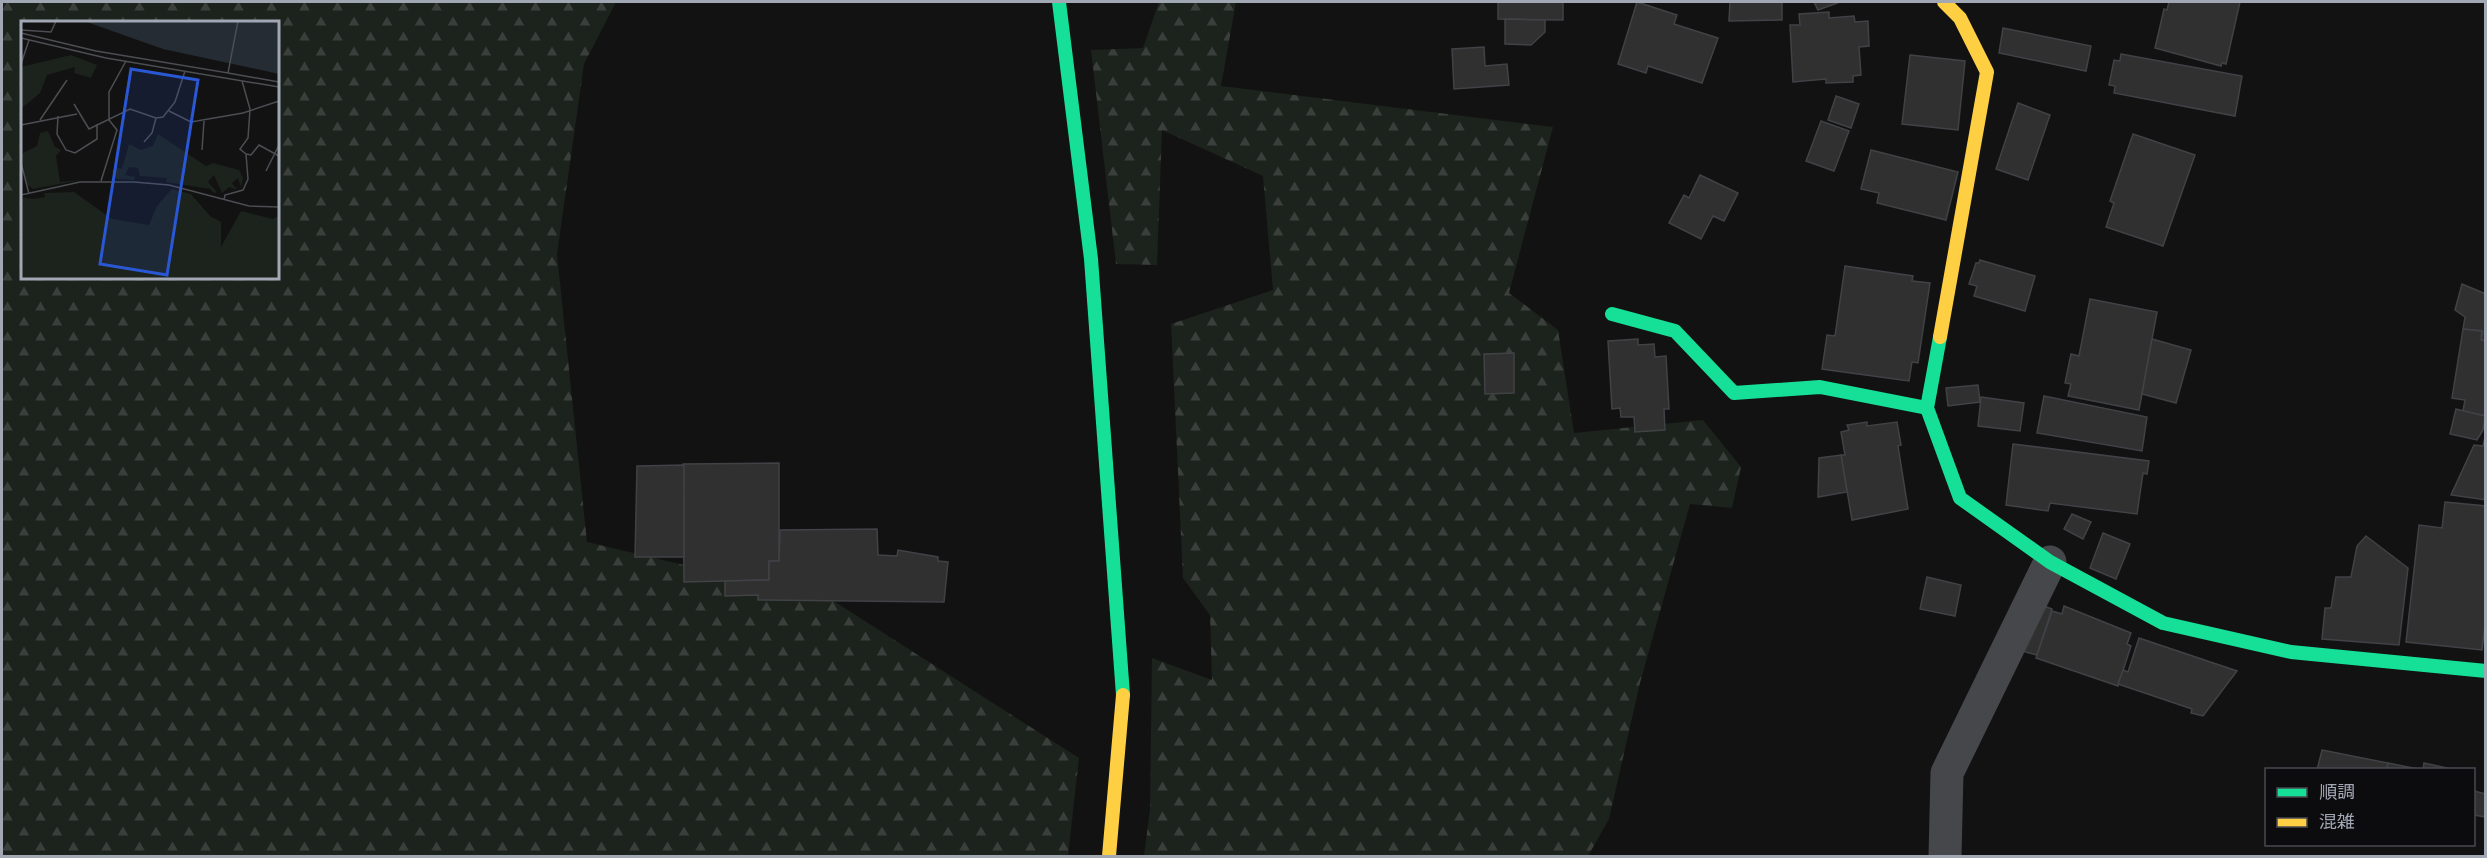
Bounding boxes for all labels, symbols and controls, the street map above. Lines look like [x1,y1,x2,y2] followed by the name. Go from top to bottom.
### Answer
[21,21,279,279] inset map
[2265,768,2475,846] legend
[2319,781,2355,803] text: 順調
[2319,811,2355,833] text: 混雑

